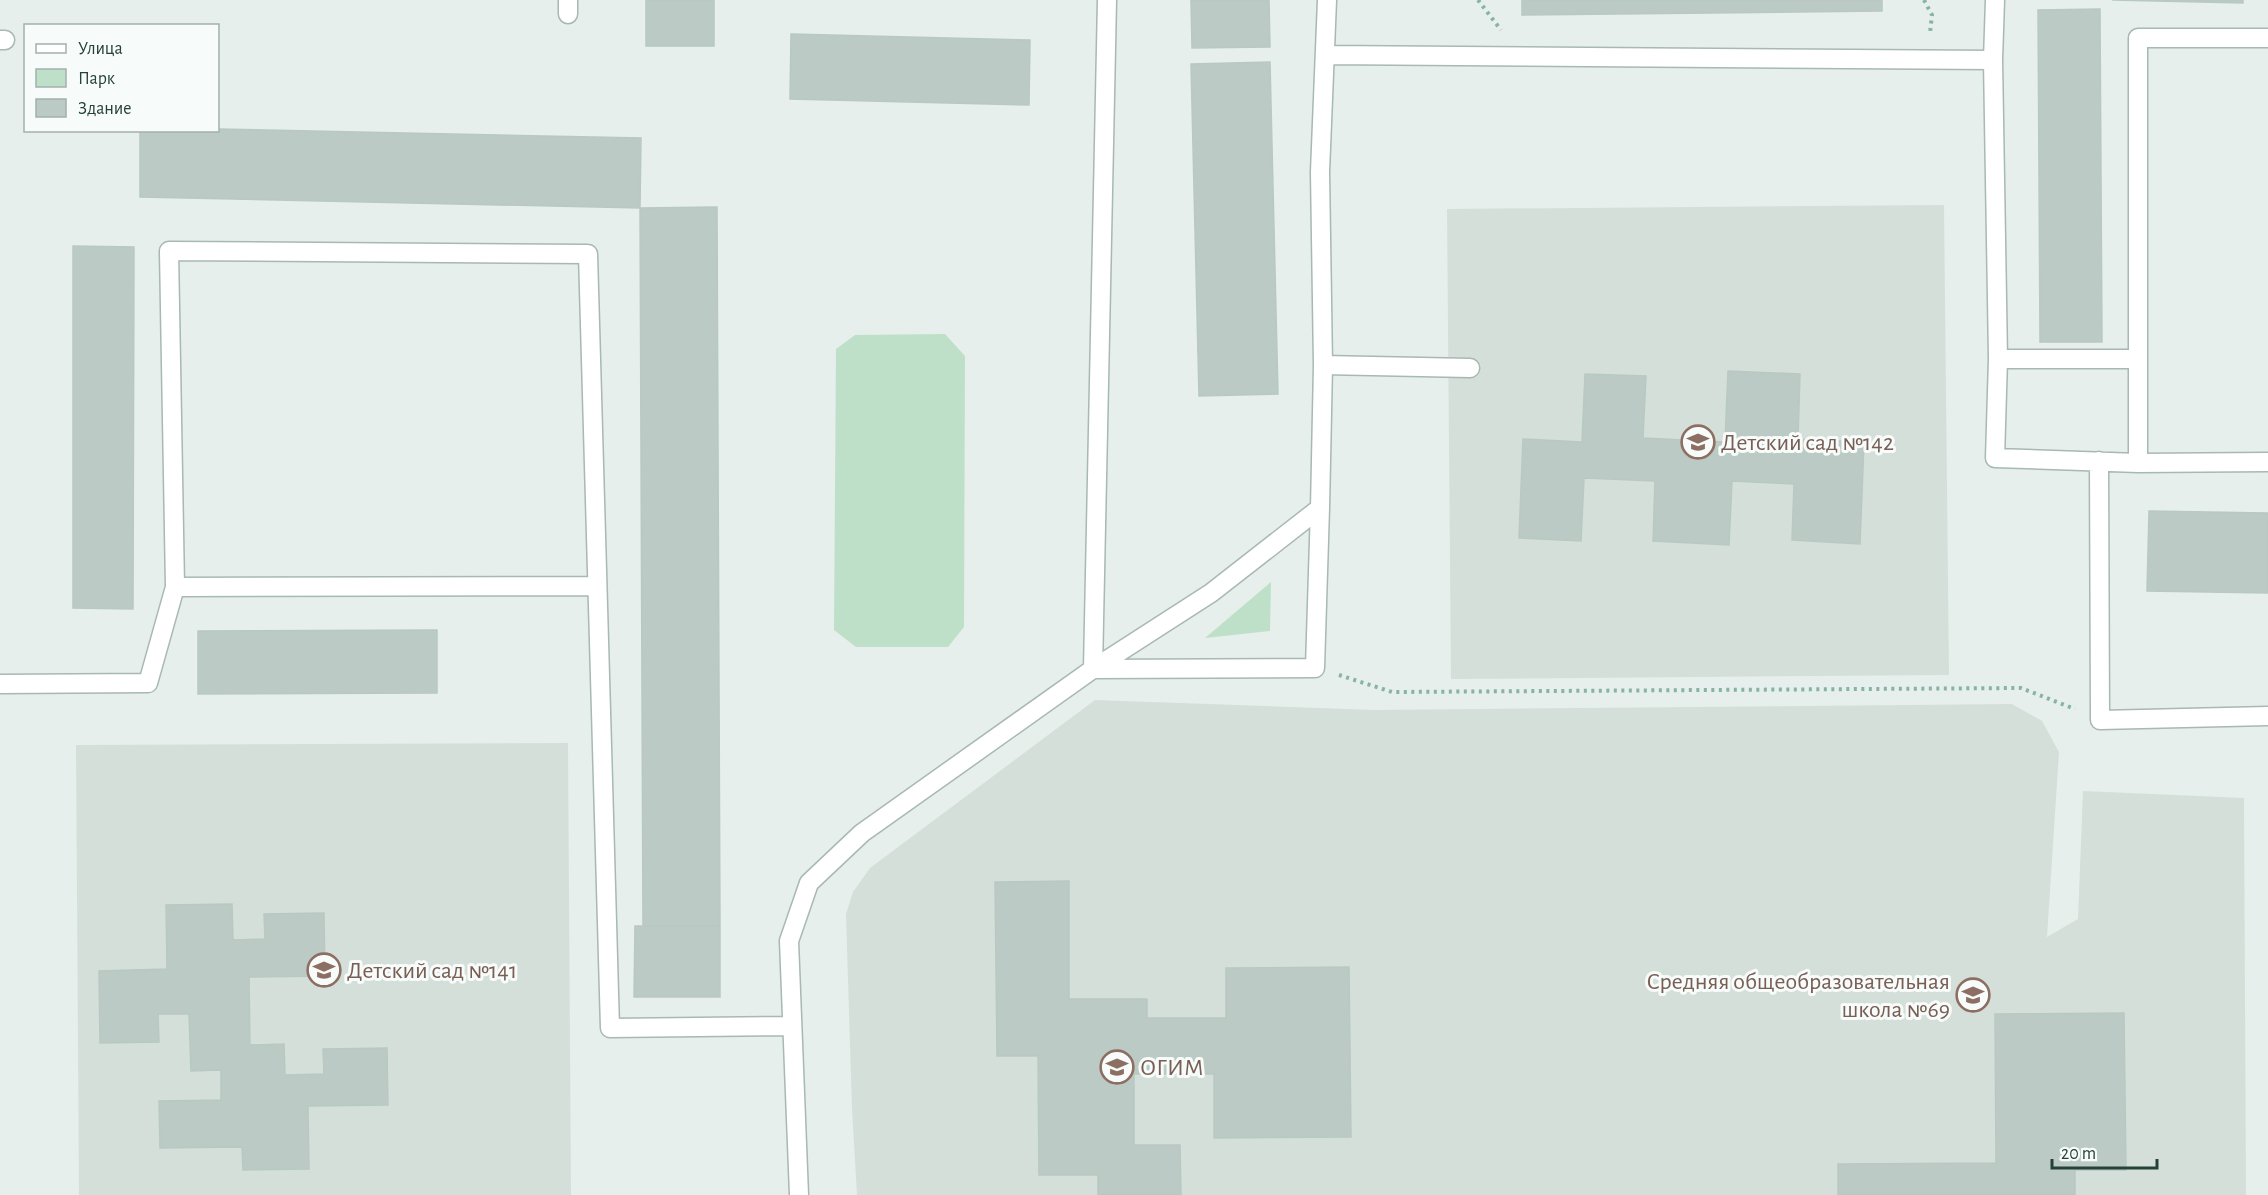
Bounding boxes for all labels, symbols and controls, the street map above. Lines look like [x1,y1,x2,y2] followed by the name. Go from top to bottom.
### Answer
[24,24,219,132] legend
[78,40,123,58] text: Улица
[78,70,116,88] text: Парк
[78,100,132,118] text: Здание
[1680,424,1716,460] school or university icon: Детский сад №142
[1721,431,1894,455] place label: Детский сад №142
[306,952,342,988] school or university icon: Детский сад №141
[347,959,517,983] place label: Детский сад №141
[1646,970,1950,1022] place label: Средняя общеобразовательная школа №69
[1955,977,1991,1013] school or university icon: Средняя общеобразовательная школа №69
[1099,1049,1135,1085] school or university icon: ОГИМ
[1140,1056,1204,1080] place label: ОГИМ
[2052,1132,2157,1170] scale bar
[2061,1145,2096,1163] text: 20 m

